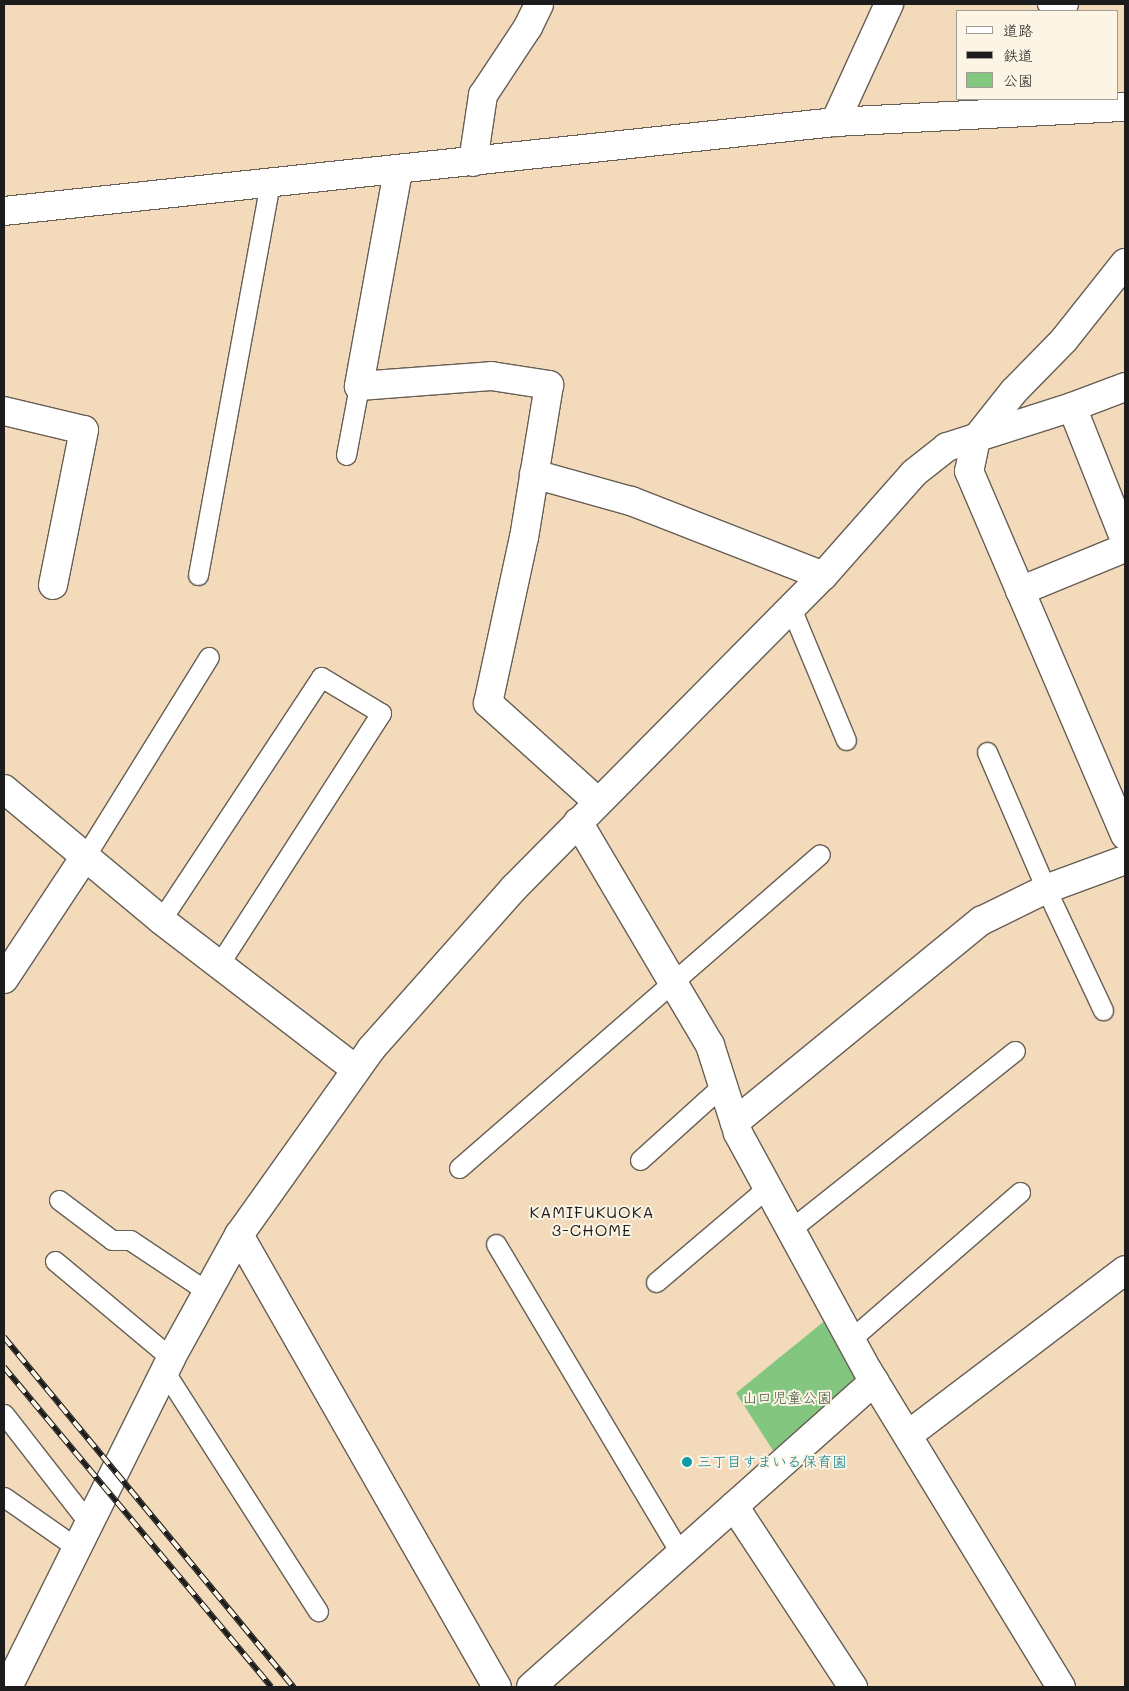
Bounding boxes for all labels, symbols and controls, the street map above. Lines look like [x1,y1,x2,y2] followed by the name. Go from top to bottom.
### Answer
[956,10,1119,100] legend
[1003,20,1033,40] text: 道路
[1003,45,1033,65] text: 鉄道
[1003,70,1033,90] text: 公園
[528,1202,656,1240] district label: KAMIFUKUOKA 3-CHOME
[742,1389,832,1407] park label: 山口児童公園
[697,1453,847,1471] place label: 三丁目すまいる保育園
[681,1456,693,1468] marker: 三丁目すまいる保育園

